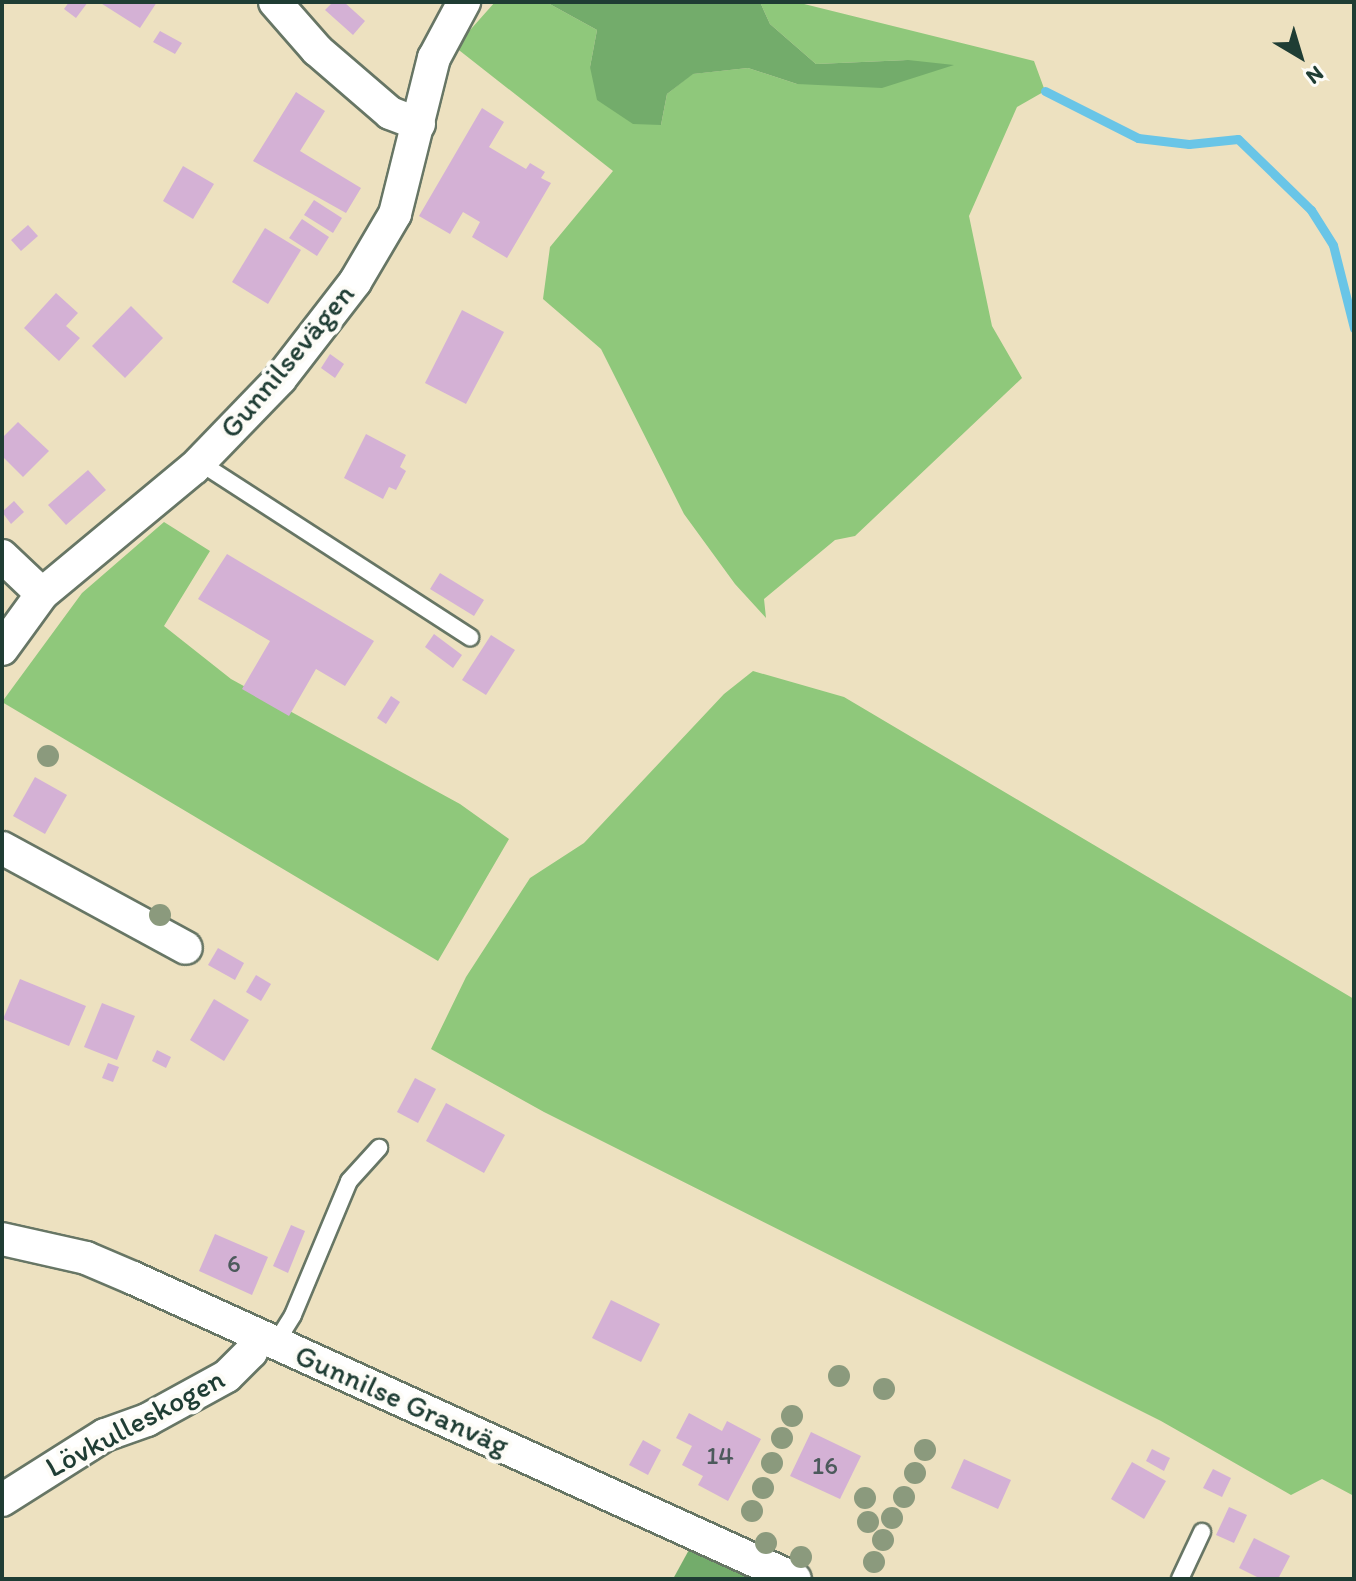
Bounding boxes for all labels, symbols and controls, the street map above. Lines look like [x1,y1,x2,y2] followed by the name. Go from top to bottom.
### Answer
[1260,16,1340,96] north arrow
[1301,60,1329,91] text: N
[212,277,362,445] street label: Gunnilsevägen
[227,1248,241,1280] house number: 6
[290,1337,514,1463] street label: Gunnilse Granväg
[39,1361,231,1485] street label: Lövkulleskogen
[706,1440,734,1472] house number: 14
[812,1450,838,1482] house number: 16

